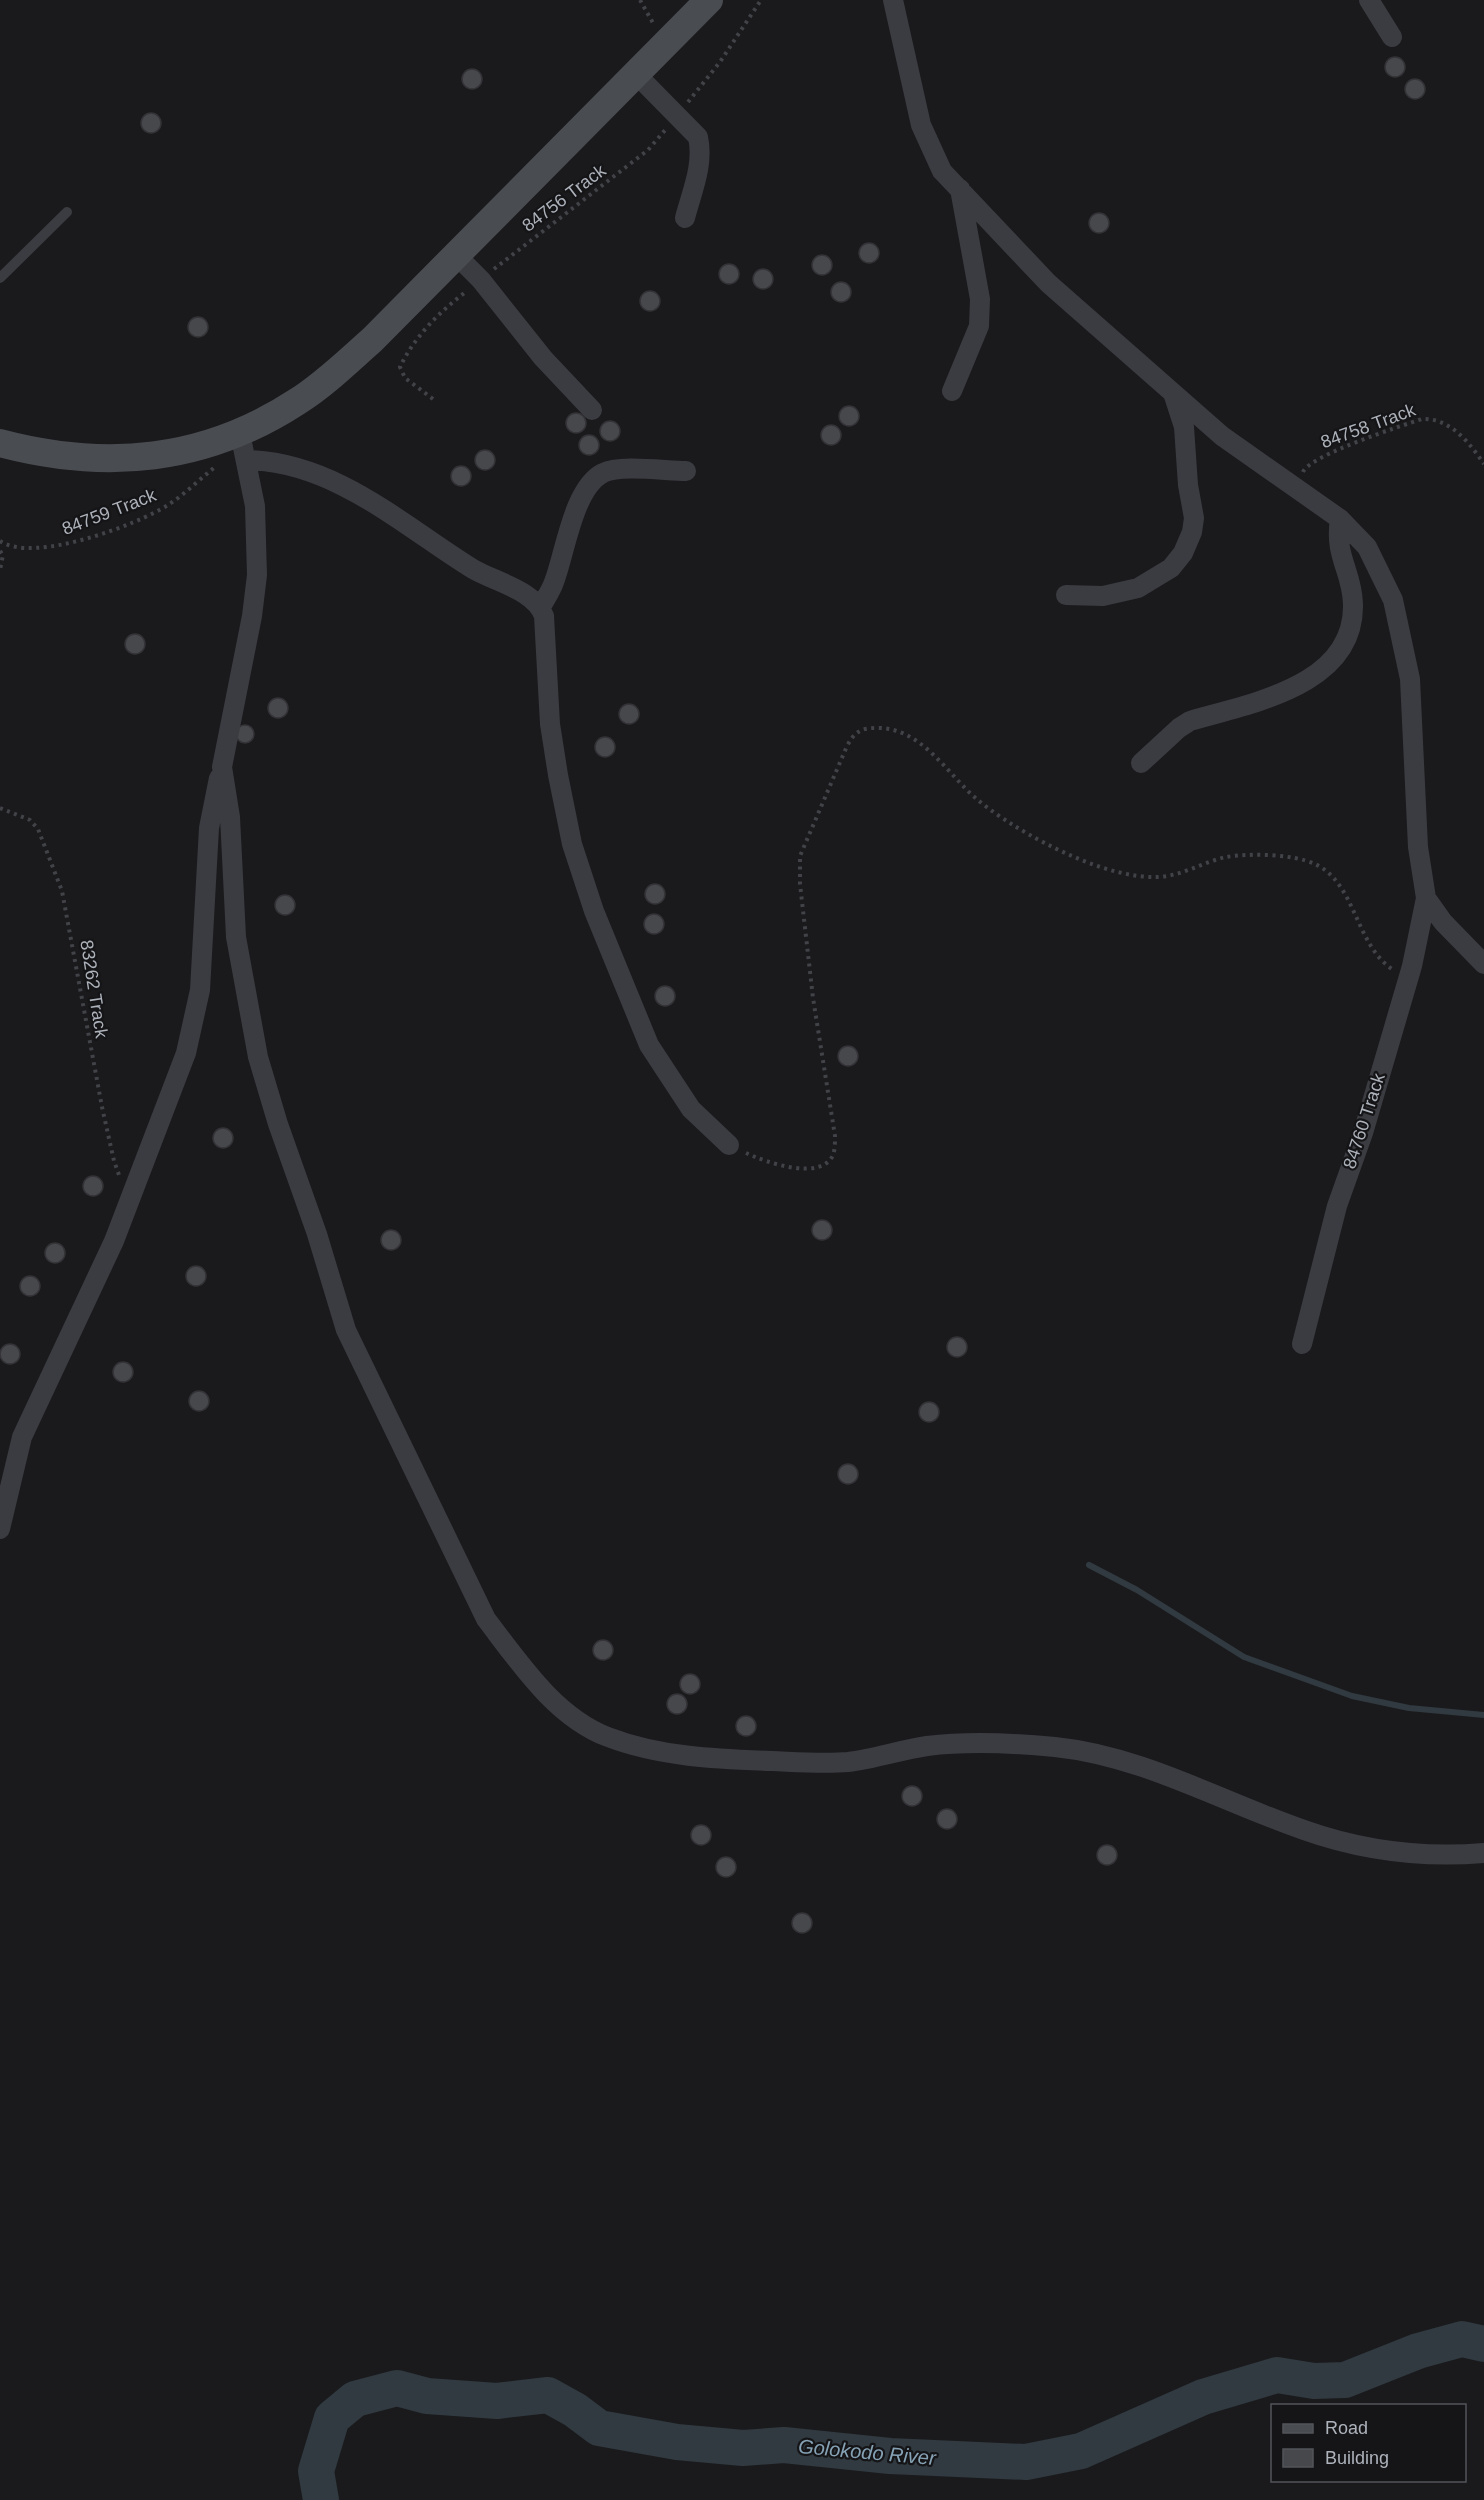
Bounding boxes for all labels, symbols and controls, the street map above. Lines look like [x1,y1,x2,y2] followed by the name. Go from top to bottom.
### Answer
[518,160,610,236] street label: 84756 Track
[1318,399,1419,452] street label: 84758 Track
[59,485,160,539] street label: 84759 Track
[76,939,112,1040] street label: 83262 Track
[1339,1070,1389,1171] street label: 84760 Track
[1271,2404,1466,2482] legend
[1325,2418,1368,2438] text: Road
[797,2435,938,2469] water label: Golokodo River
[1325,2448,1389,2468] text: Building

